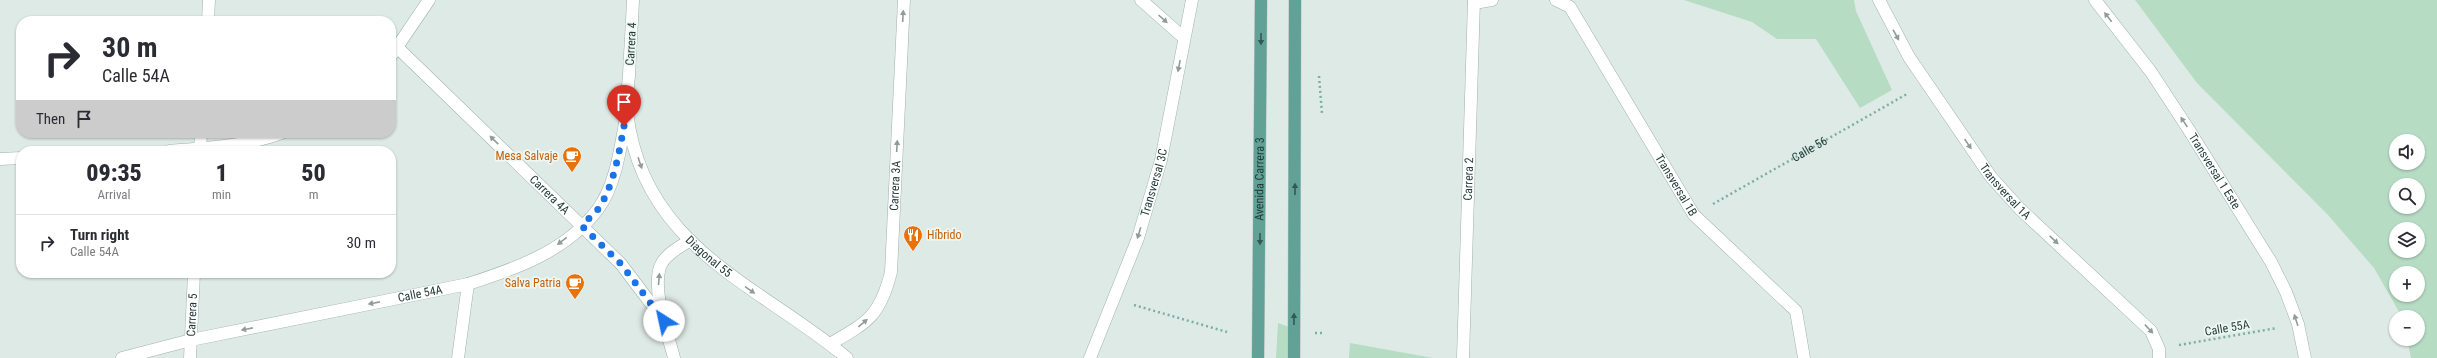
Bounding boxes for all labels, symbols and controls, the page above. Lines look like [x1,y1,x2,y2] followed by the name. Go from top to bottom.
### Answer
[900,9,906,22] one-way arrow
[2104,11,2112,22] one-way arrow
[1158,15,1168,24] one-way arrow
[623,22,639,66] street label: Carrera 4
[1893,29,1899,41] one-way arrow
[102,31,158,64] text: 30 m
[36,32,88,84] icon: right
[1258,33,1264,46] one-way arrow
[1176,60,1182,72] one-way arrow
[102,65,170,86] text: Calle 54A
[607,85,641,126] pin
[613,91,635,113] icon: arrive
[73,108,95,130] icon: arrive
[36,110,65,128] text: Then
[2180,117,2188,127] one-way arrow
[2186,131,2244,212] street label: Transversal 1 Este
[1789,134,1830,165] street label: Calle 56
[2389,134,2425,346] map controls
[2389,134,2425,170] button: sound
[489,136,499,145] one-way arrow
[1252,137,1267,221] street label: Avenida Carrera 3
[1964,138,1972,149] one-way arrow
[894,139,900,152] one-way arrow
[561,145,583,173] cafe icon: Mesa Salvaje
[1138,147,1170,218] street label: Transversal 3C
[496,149,558,163] place label: Mesa Salvaje
[1652,151,1700,219] street label: Transversal 1B
[637,157,643,169] one-way arrow
[1461,157,1476,201] street label: Carrera 2
[86,159,142,187] text: 09:35
[215,159,228,187] text: 1
[301,159,326,187] text: 50
[887,160,903,211] street label: Carrera 3A
[1977,161,2034,222] street label: Transversal 1A
[527,172,573,217] street label: Carrera 4A
[2389,178,2425,214] button: search
[1292,182,1298,195] one-way arrow
[97,187,131,202] text: Arrival
[212,187,231,202] text: min
[309,187,318,202] text: m
[2389,222,2425,258] button: layers
[902,224,924,252] restaurant icon: Híbrido
[70,226,129,244] text: Turn right
[1136,227,1142,239] one-way arrow
[927,228,962,242] place label: Híbrido
[36,232,58,254] icon: right
[683,233,735,280] street label: Diagonal 55
[1257,233,1263,246] one-way arrow
[346,234,376,252] text: 30 m
[2049,236,2059,245] one-way arrow
[556,237,567,246] one-way arrow
[70,244,119,259] text: Calle 54A
[2389,266,2425,302] button: +
[564,272,586,300] cafe icon: Salva Patria
[655,273,662,285] one-way arrow
[505,276,561,290] place label: Salva Patria
[396,282,444,305] street label: Calle 54A
[745,287,756,294] one-way arrow
[184,293,200,337] street label: Carrera 5
[368,300,380,306] one-way arrow
[643,300,685,342] position arrow
[2389,310,2425,346] button: −
[1291,312,1297,325] one-way arrow
[2293,314,2299,326] one-way arrow
[2204,317,2251,339] street label: Calle 55A
[858,319,869,328] one-way arrow
[2144,324,2153,334] one-way arrow
[240,326,253,332] one-way arrow

